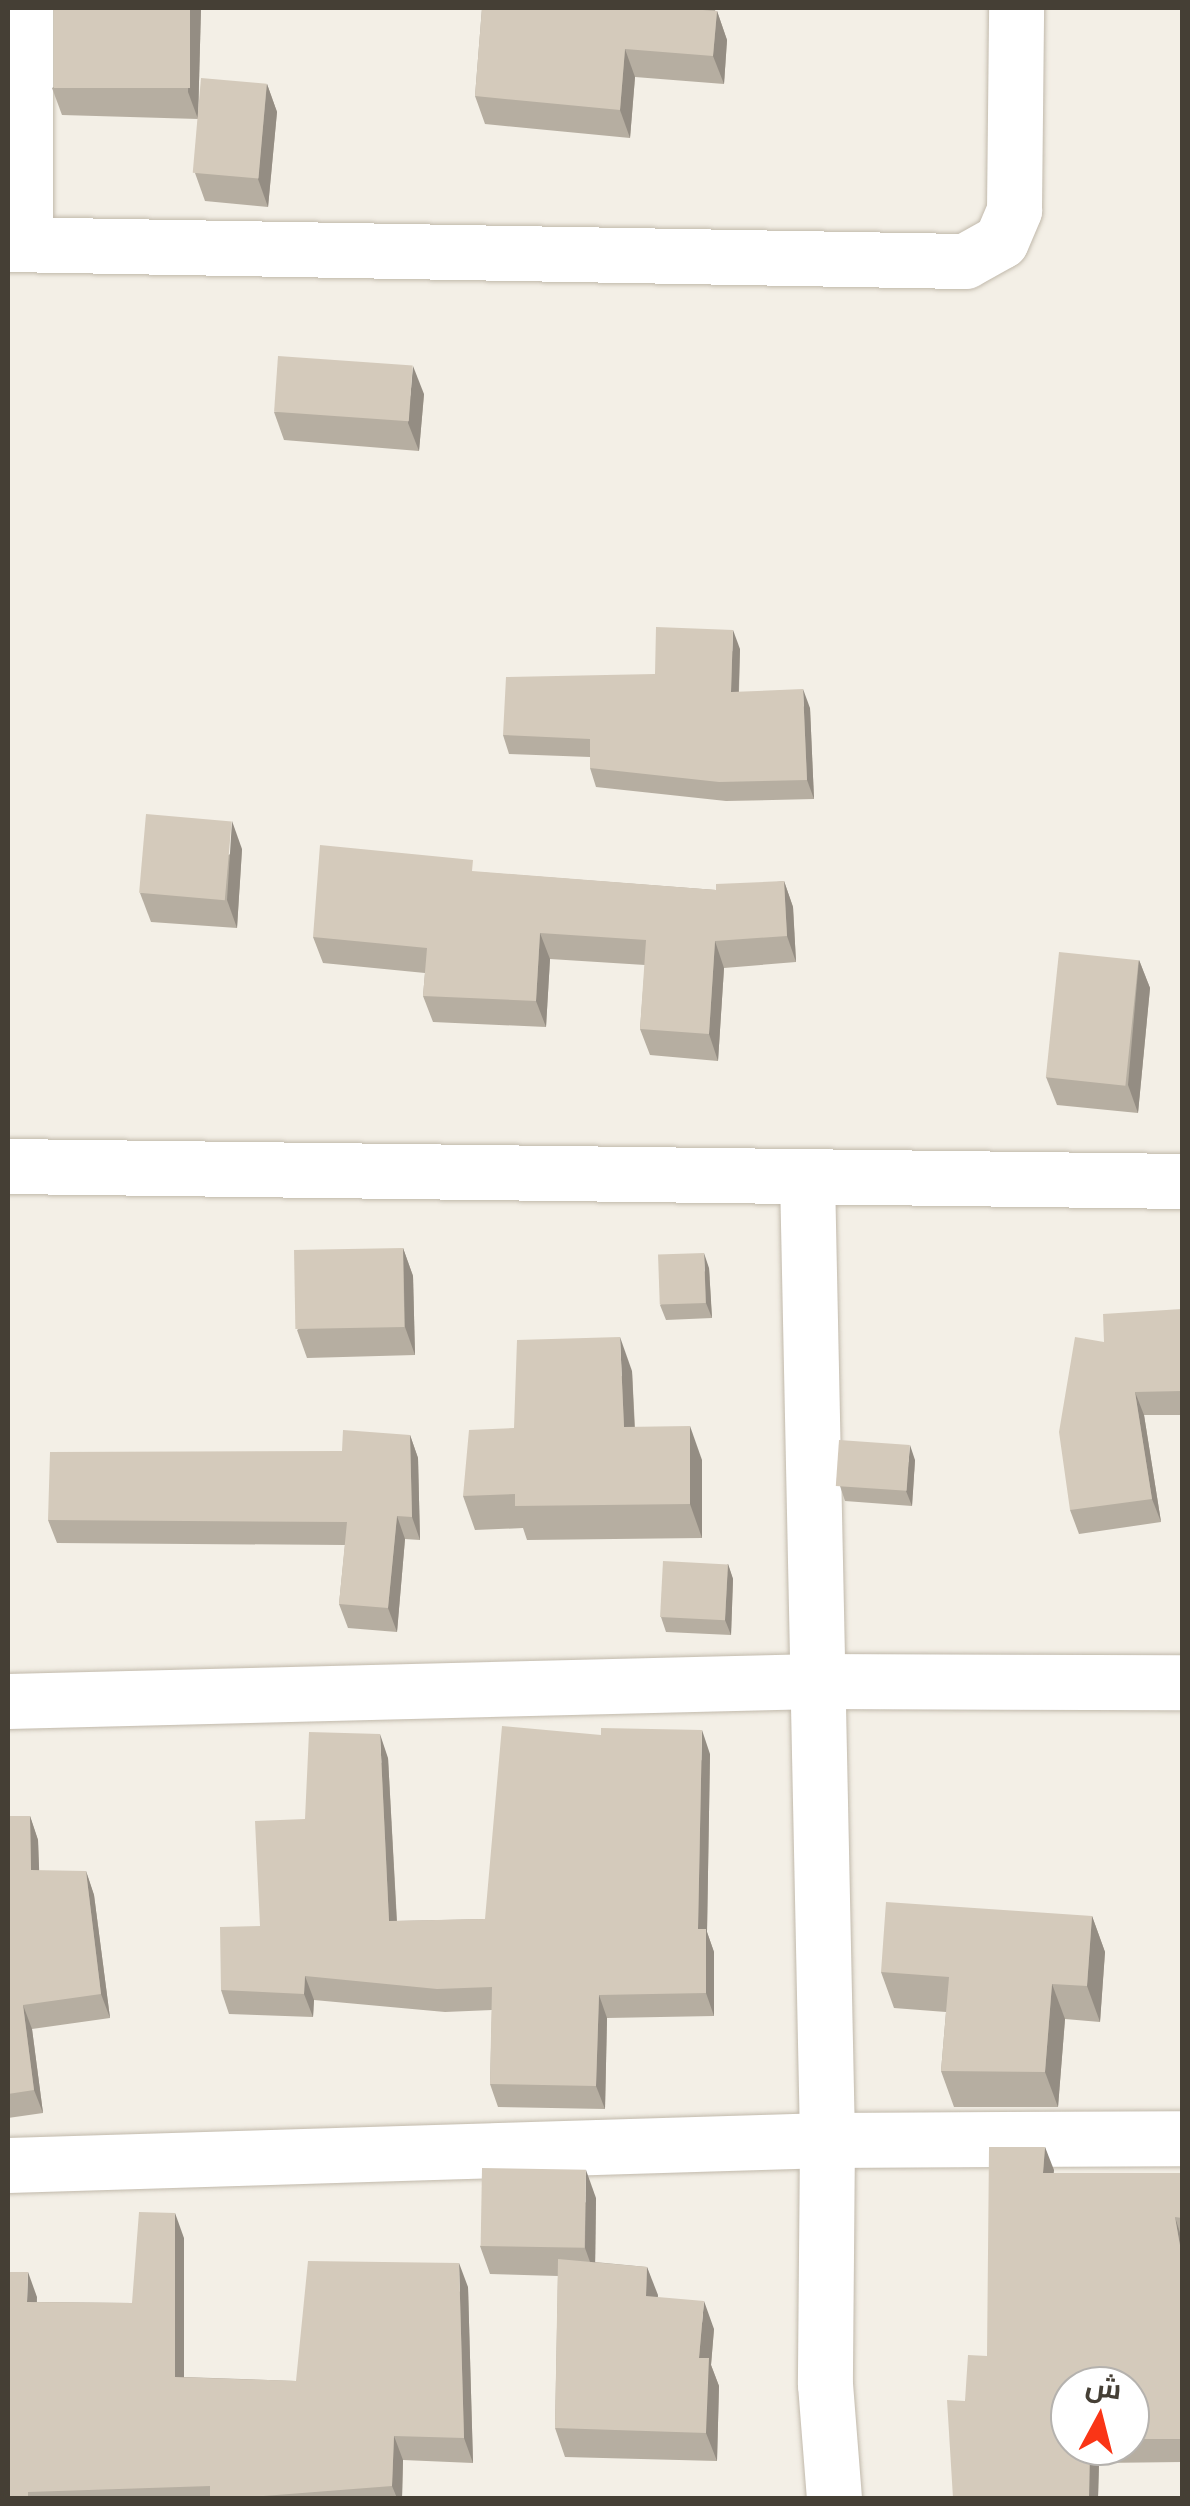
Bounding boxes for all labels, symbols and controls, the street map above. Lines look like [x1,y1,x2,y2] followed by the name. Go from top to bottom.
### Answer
[1050,2366,1150,2466] north arrow
[1084,2369,1123,2406] text: ش

